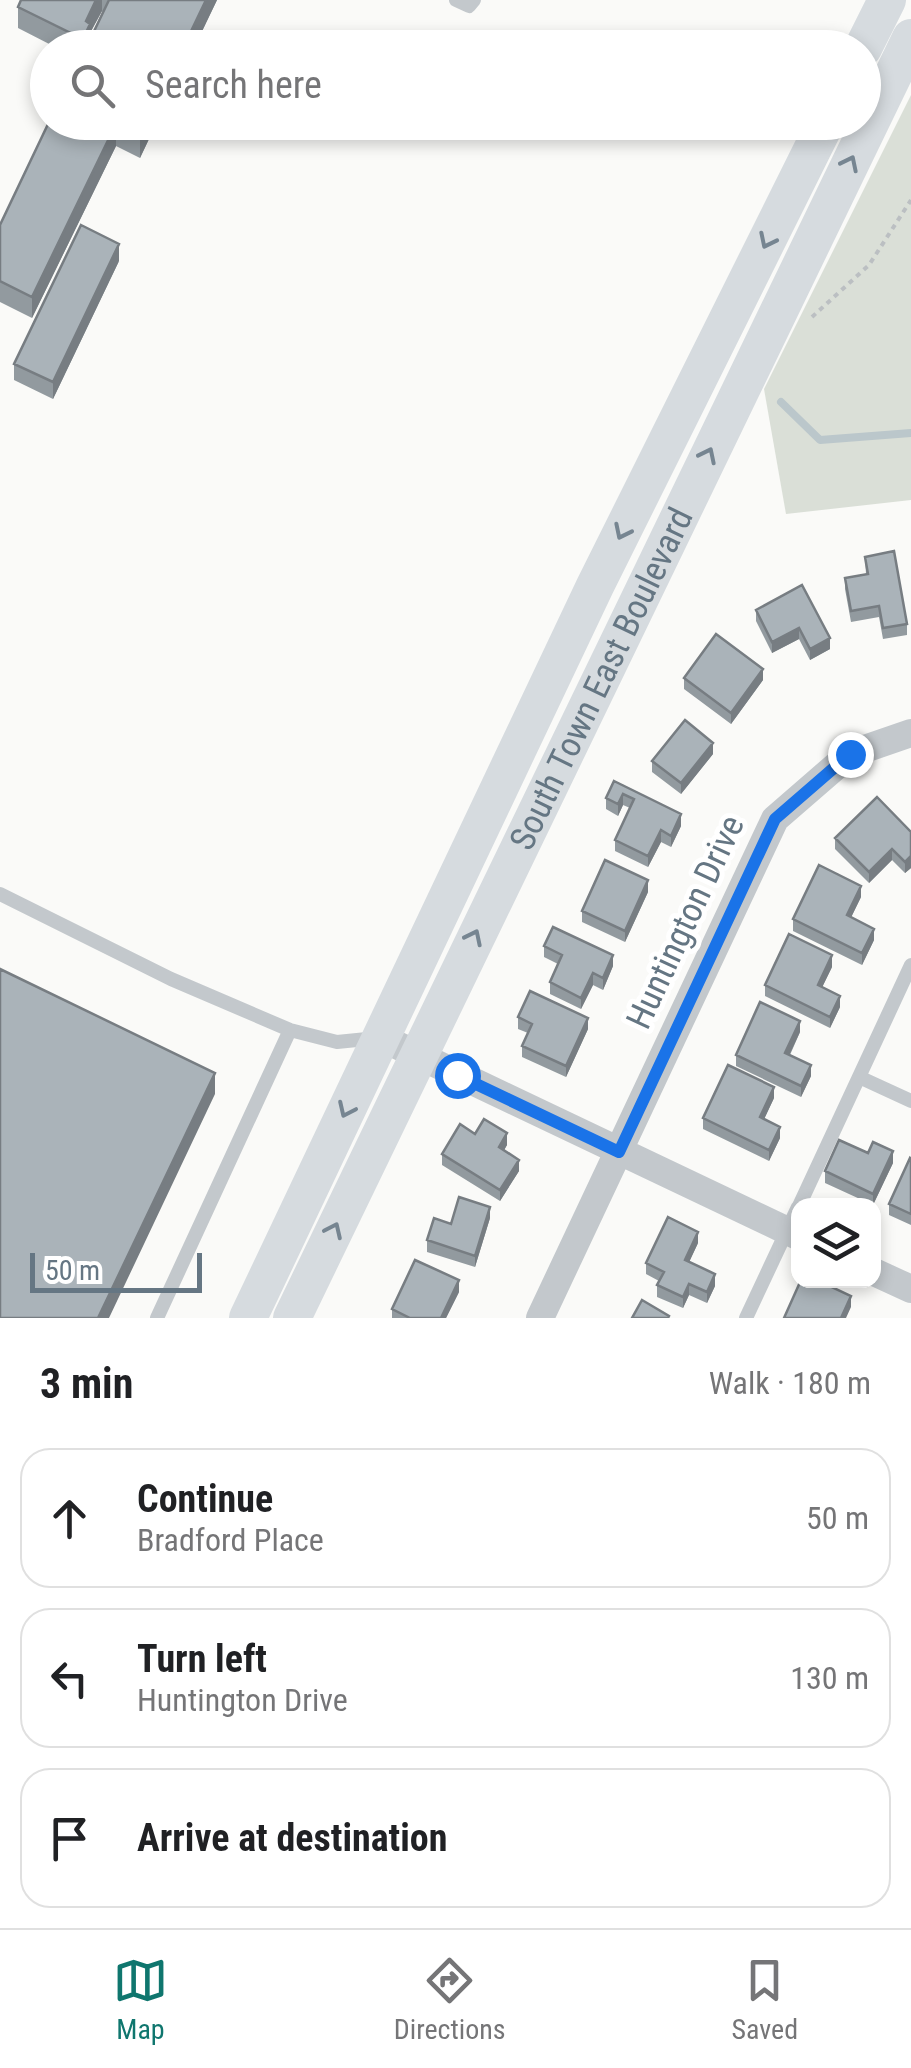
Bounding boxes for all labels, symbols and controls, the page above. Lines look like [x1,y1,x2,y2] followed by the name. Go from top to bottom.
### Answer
[30,30,881,140] search box
[65,58,120,113] icon: search
[145,63,322,107] text: Search here
[838,156,857,174] one-way arrow
[759,231,779,249] one-way arrow
[696,448,715,466] one-way arrow
[502,501,702,857] street label: South Town East Boulevard
[614,522,634,540] one-way arrow
[828,732,874,778] route end
[618,809,753,1035] street label: Huntington Drive
[461,929,481,947] one-way arrow
[435,1053,481,1099] route start
[339,1100,359,1118] one-way arrow
[791,1198,881,1288] map controls
[791,1198,881,1288] button: layers
[321,1222,341,1240] one-way arrow
[30,1248,202,1292] scale bar
[45,1254,100,1287] text: 50 m
[40,1359,133,1408] text: 3 min
[709,1364,871,1402] text: Walk · 180 m
[137,1477,273,1521] text: Continue
[42,1491,97,1546] icon: ahead
[806,1499,869,1537] text: 50 m
[137,1521,324,1559] text: Bradford Place
[137,1637,267,1681] text: Turn left
[42,1651,97,1706] icon: left
[790,1659,869,1697] text: 130 m
[137,1681,348,1719] text: Huntington Drive
[42,1811,97,1866] icon: arrive
[137,1816,447,1860] text: Arrive at destination
[113,1953,168,2046] tab: Map
[394,1953,506,2046] tab: Directions
[731,1953,798,2046] tab: Saved

